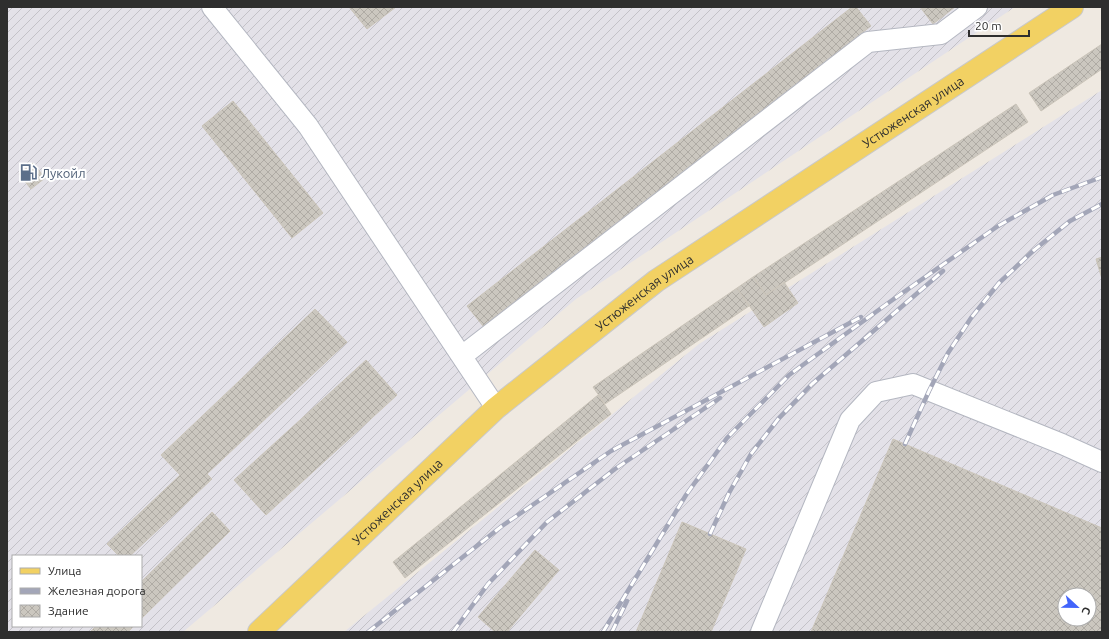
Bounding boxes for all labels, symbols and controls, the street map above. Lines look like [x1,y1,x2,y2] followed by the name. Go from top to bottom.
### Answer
[969,12,1029,38] scale bar
[975,19,1002,32] text: 20 m
[860,73,966,150] street label: Устюженская улица
[18,163,38,183] fuel station icon: Лукойл
[41,166,86,180] place label: Лукойл
[592,252,696,333] street label: Устюженская улица
[349,456,445,547] street label: Устюженская улица
[12,555,142,627] legend
[48,564,81,577] text: Улица
[48,584,146,597] text: Железная дорога
[1057,587,1097,627] north arrow
[48,604,89,617] text: Здание
[1079,605,1093,616] text: С

